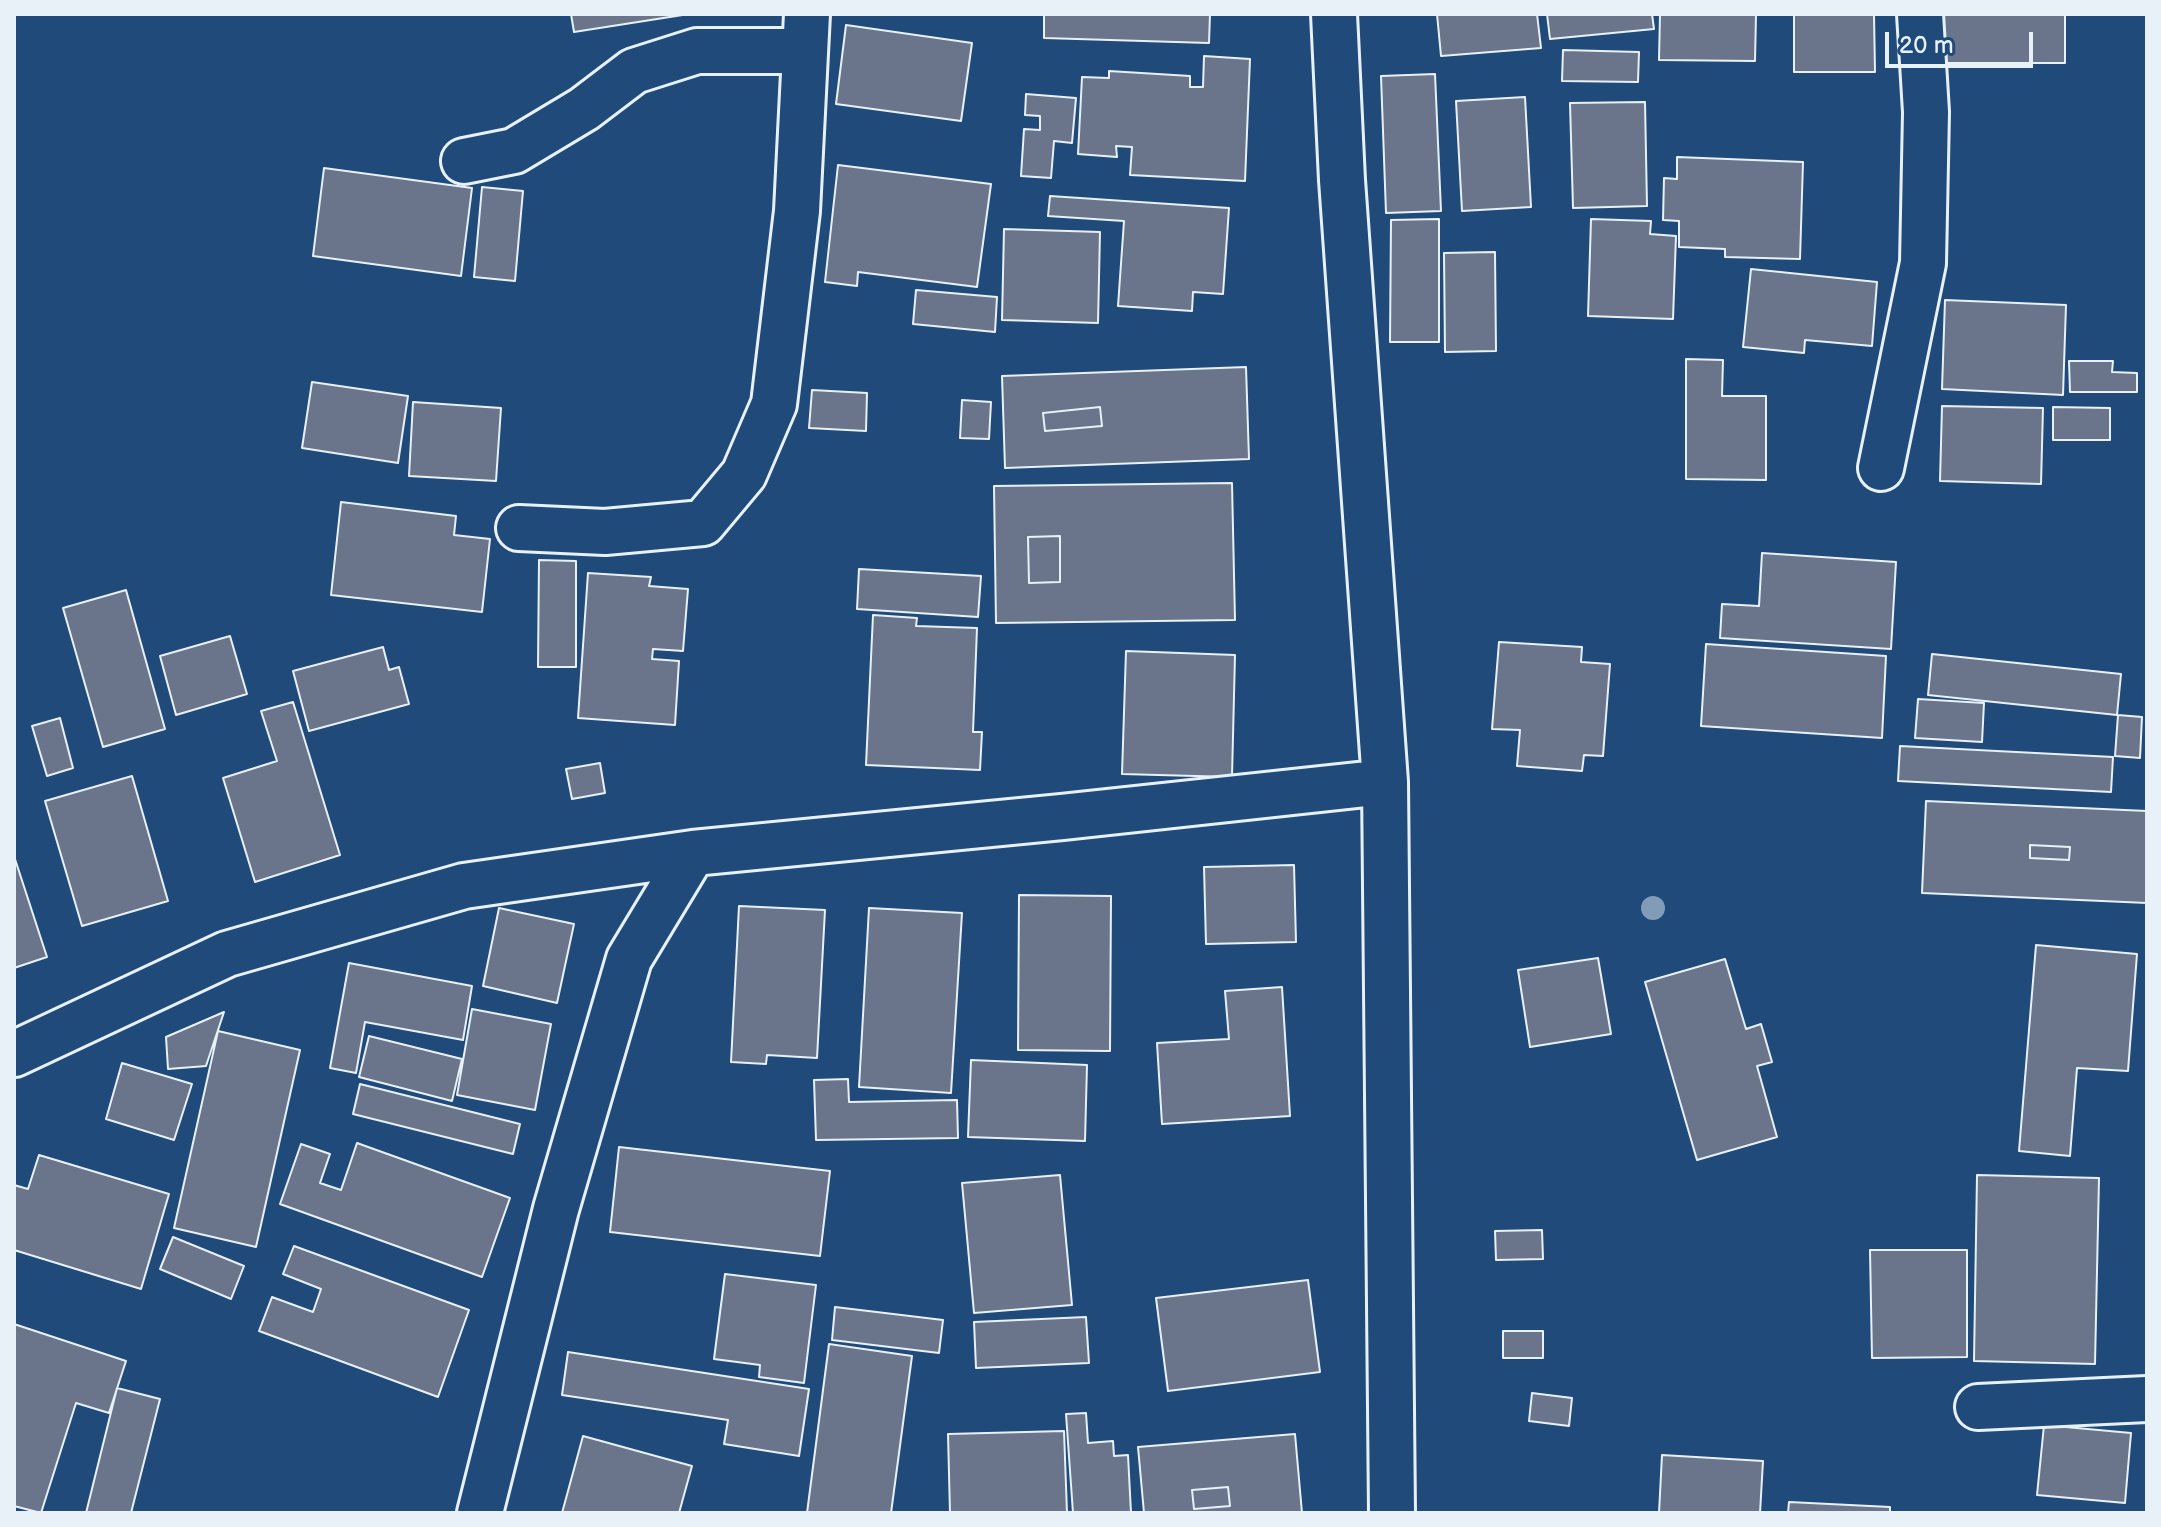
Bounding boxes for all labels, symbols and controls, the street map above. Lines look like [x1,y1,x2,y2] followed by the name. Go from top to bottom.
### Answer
[1889,16,2037,66] scale bar
[1899,31,1954,60] text: 20 m

